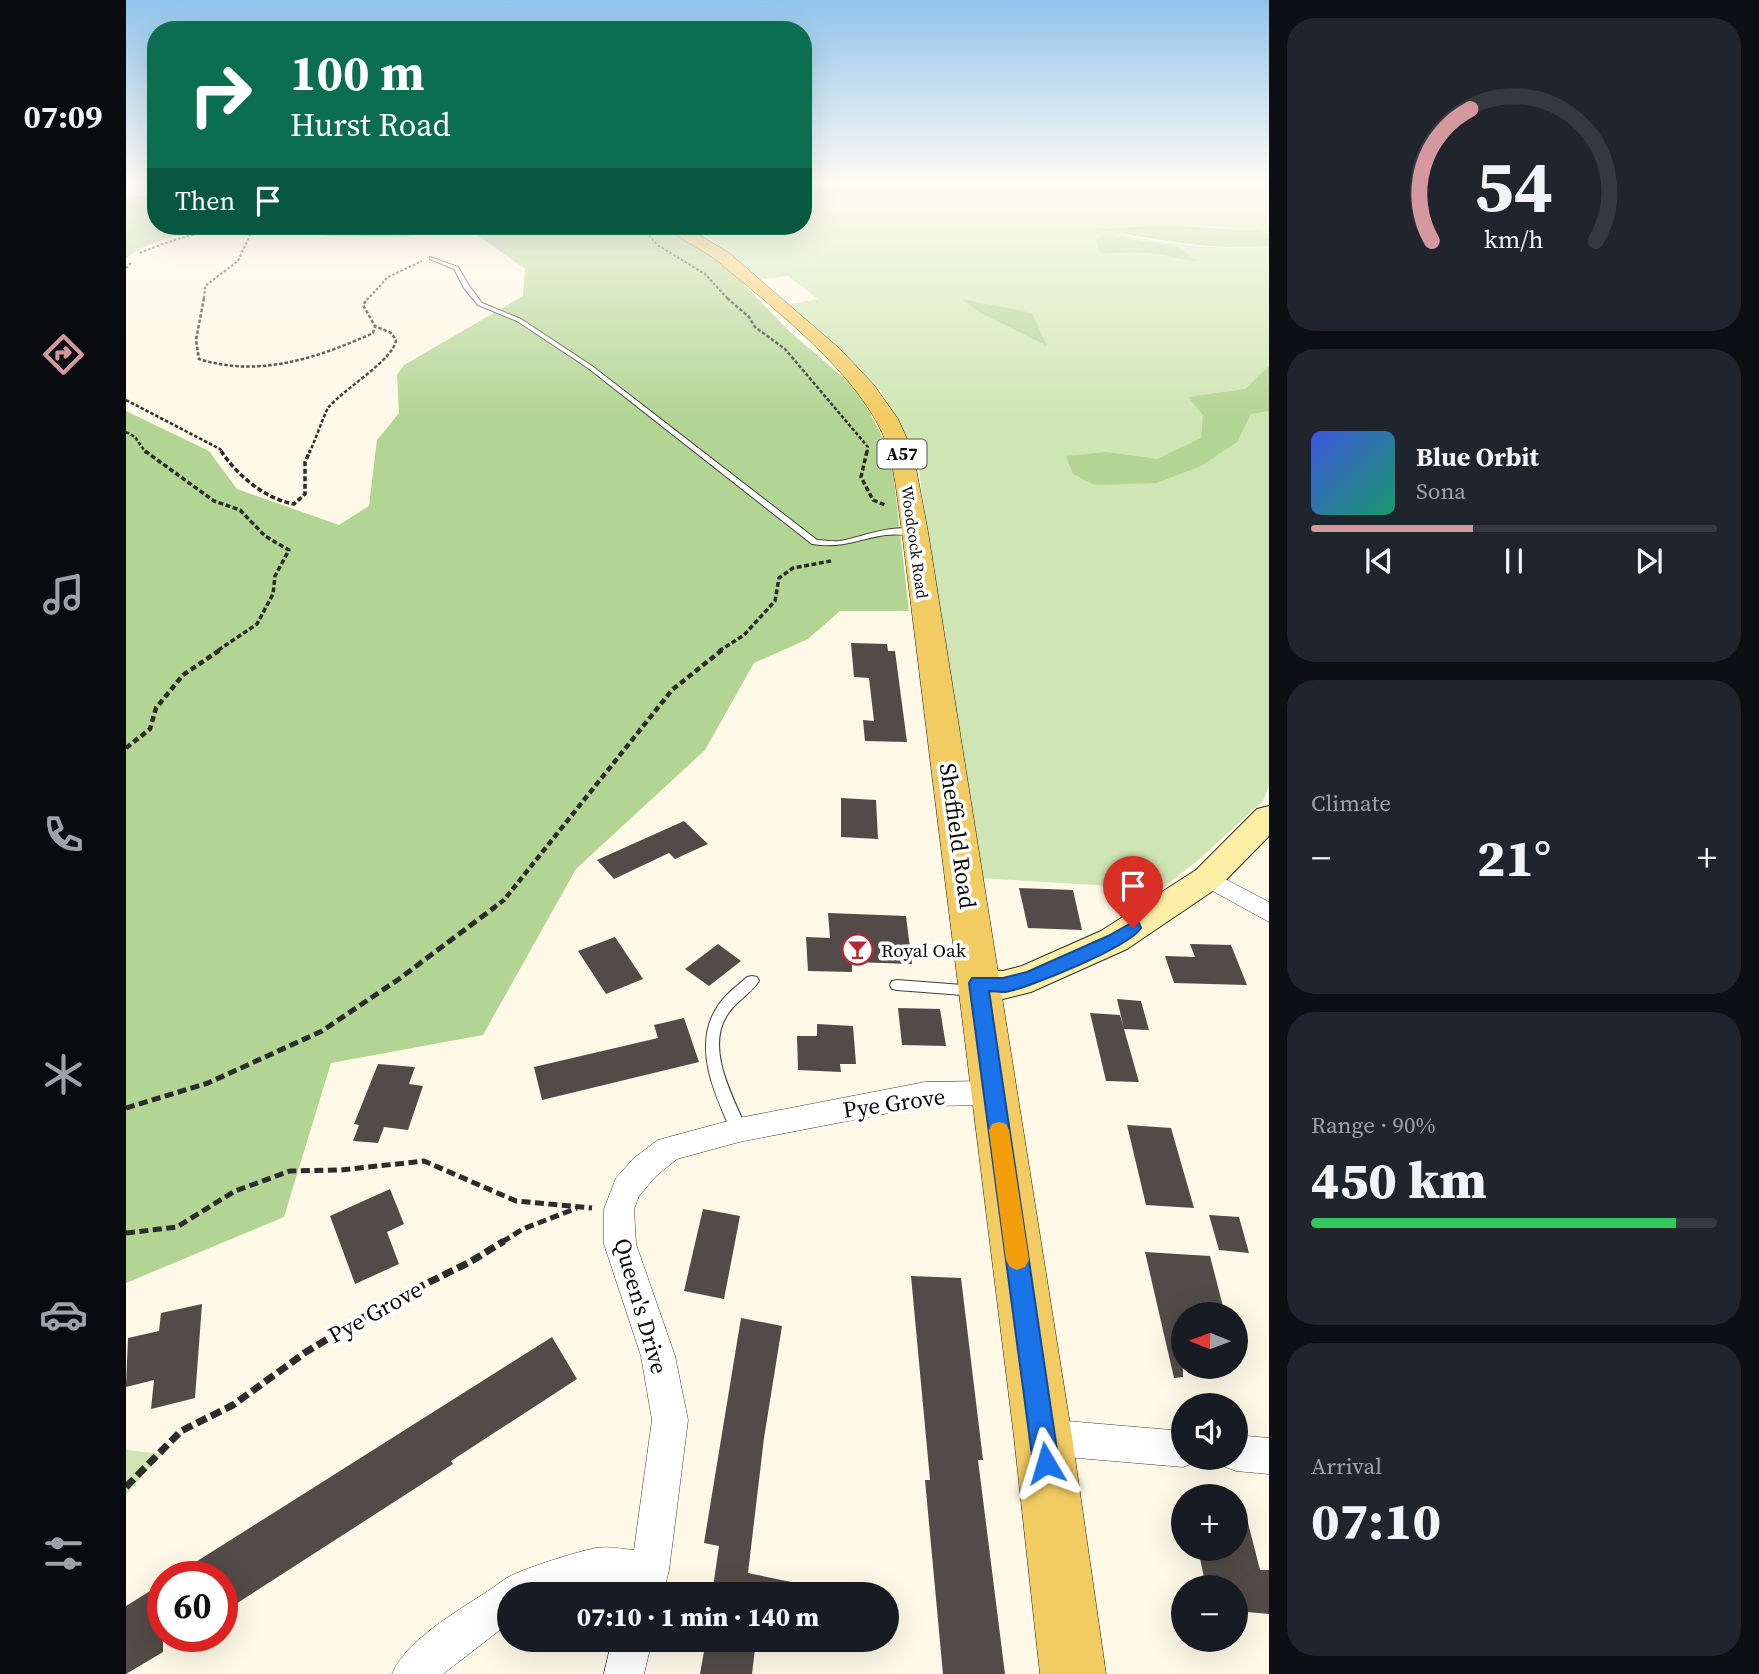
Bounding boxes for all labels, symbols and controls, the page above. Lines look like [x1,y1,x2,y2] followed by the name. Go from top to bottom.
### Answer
[290,39,425,106] text: 100 m
[175,49,266,140] icon: right
[24,95,102,139] text: 07:09
[290,103,451,147] text: Hurst Road
[1475,136,1553,235] text: 54
[249,182,287,220] icon: arrive
[175,183,235,219] text: Then
[1484,221,1544,255] text: km/h
[39,330,88,379] icon: directions
[1416,439,1539,475] text: Blue Orbit
[878,440,926,468] road number: A57
[1416,475,1466,507] text: Sona
[896,484,934,600] street label: Woodcock Road
[1360,542,1398,580] icon: previous
[1495,542,1533,580] icon: pause
[1630,542,1668,580] icon: next
[39,570,88,619] icon: music
[932,761,984,911] street label: Sheffield Road
[1311,787,1391,819] text: Climate
[39,810,88,859] icon: phone
[1477,822,1551,893] text: 21°
[1311,832,1331,884] text: −
[1697,832,1717,884] text: +
[1103,856,1163,928] pin
[1114,867,1152,905] icon: arrive
[841,933,875,967] bar icon: Royal Oak
[881,937,967,963] place label: Royal Oak
[39,1050,88,1099] icon: climate
[841,1080,947,1126] street label: Pye Grove
[1311,1109,1436,1141] text: Range · 90%
[1311,1144,1487,1215] text: 450 km
[606,1234,676,1378] street label: Queen's Drive
[322,1273,428,1351] street label: Pye Grove
[39,1290,88,1339] icon: car
[1171,1302,1248,1379] north arrow
[1171,1302,1248,1652] map controls
[1171,1393,1248,1470] button: sound
[1009,1426,1083,1500] position arrow
[1311,1450,1382,1482] text: Arrival
[1171,1484,1248,1561] button: +
[1311,1485,1441,1556] text: 07:10
[39,1529,88,1578] icon: filters
[147,1561,238,1652] speed limit sign: 60
[1171,1575,1248,1652] button: −
[577,1599,819,1635] text: 07:10 · 1 min · 140 m

